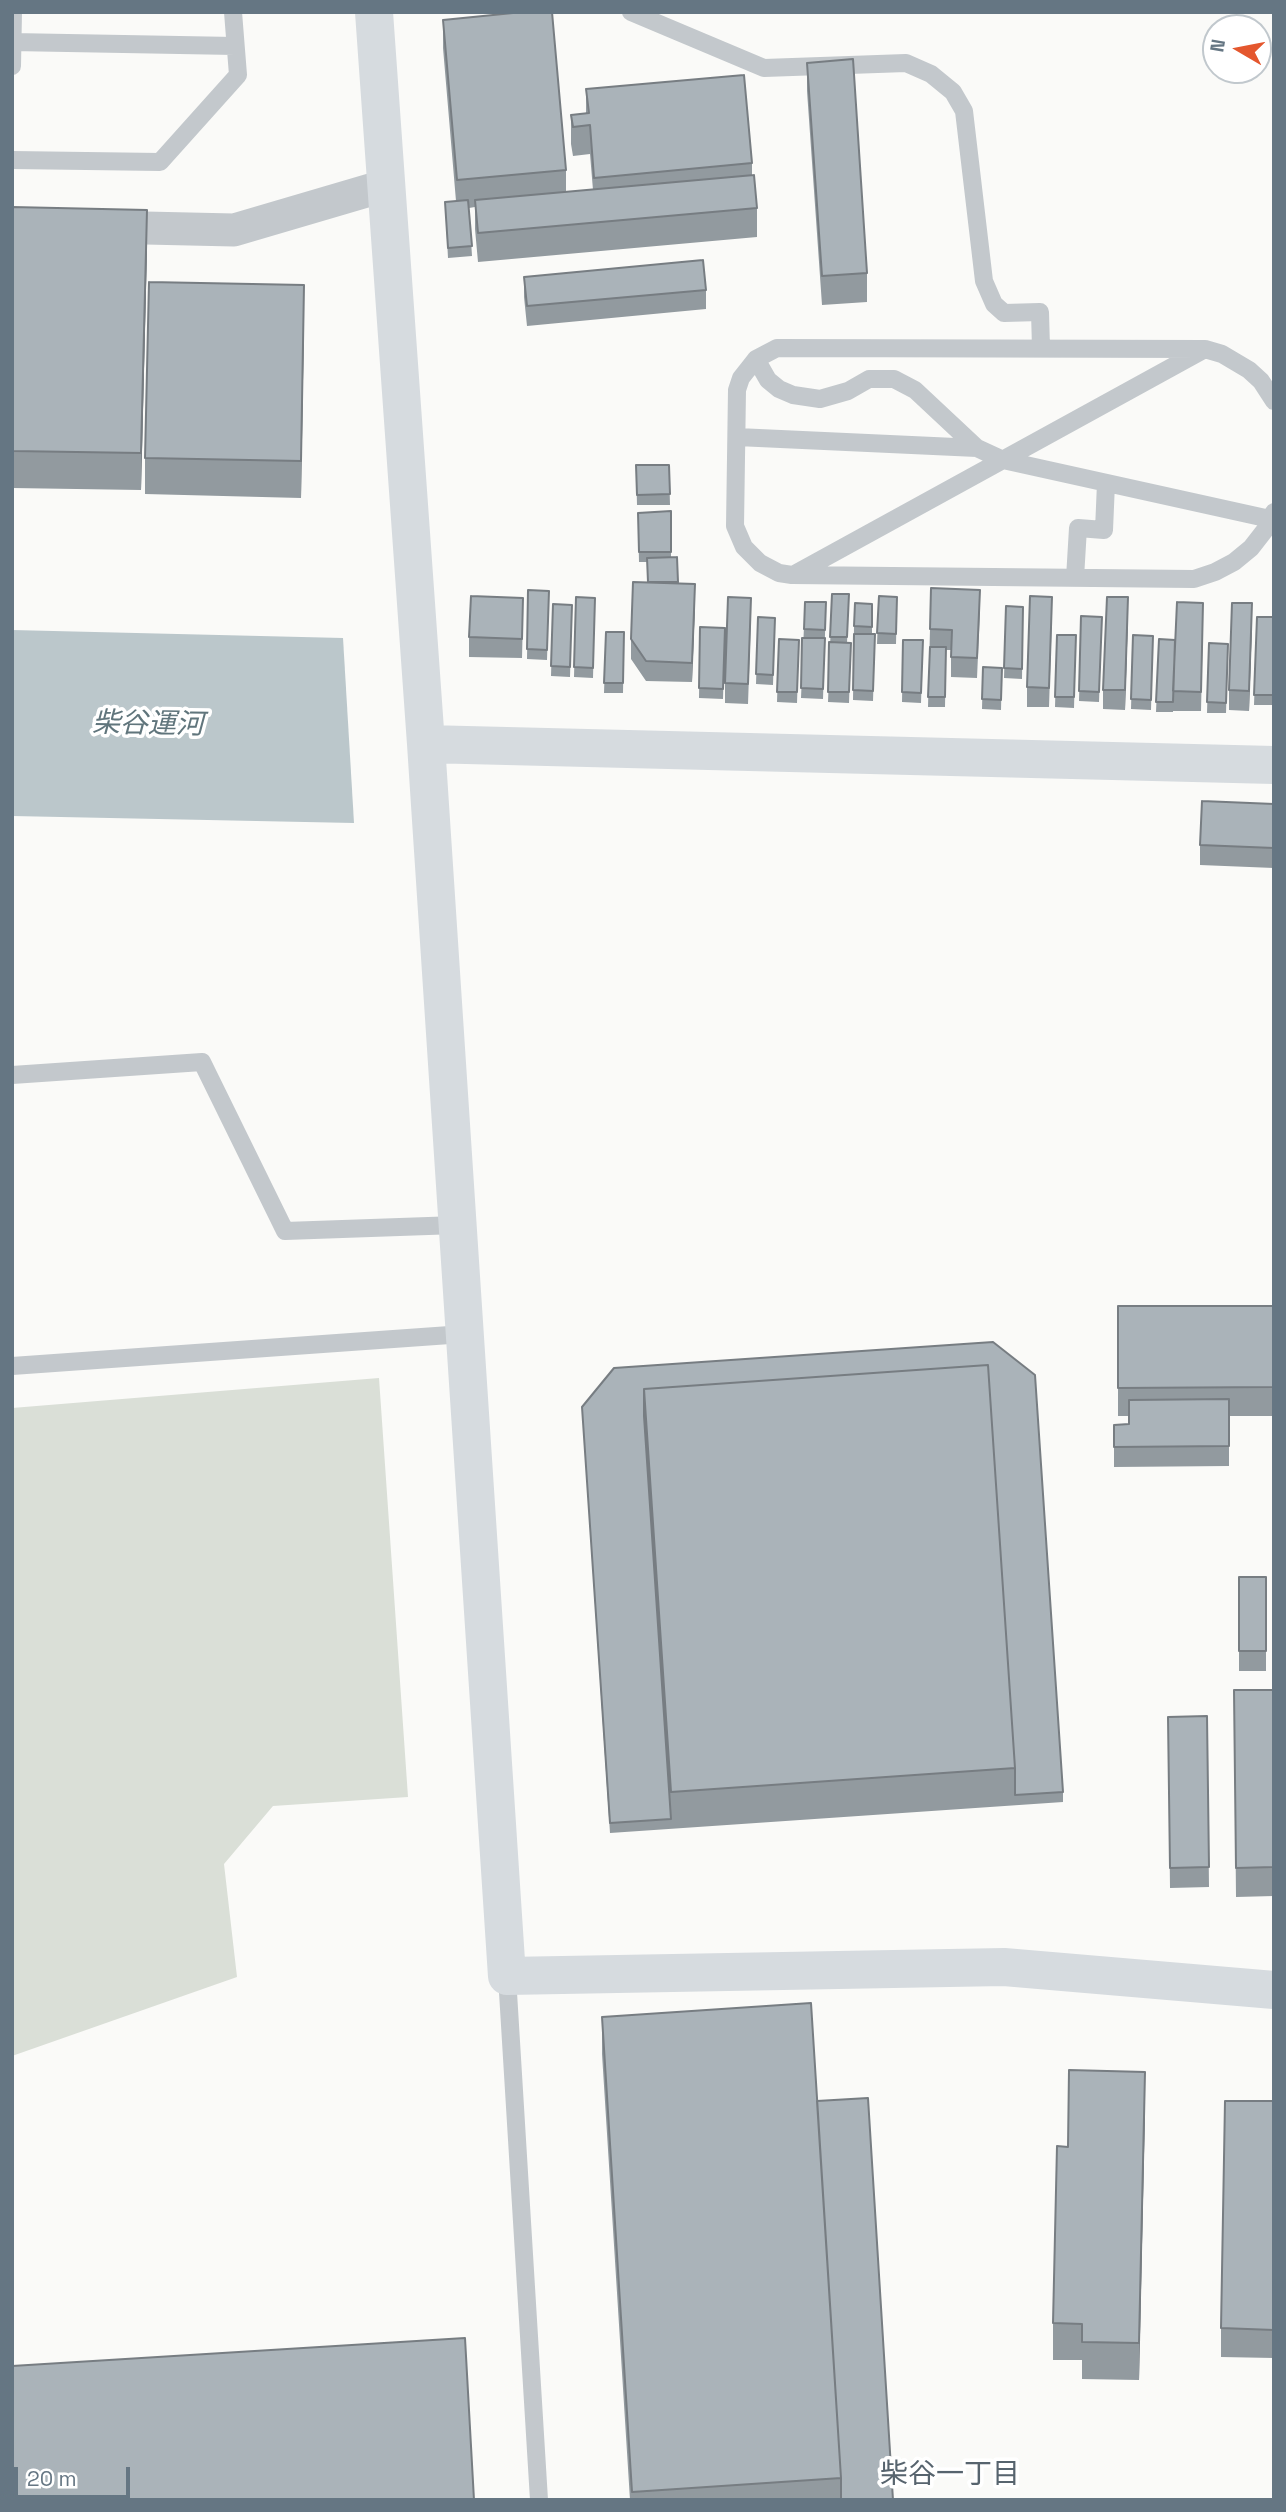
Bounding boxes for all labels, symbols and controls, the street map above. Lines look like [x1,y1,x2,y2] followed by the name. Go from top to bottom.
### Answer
[1202,14,1272,84] north arrow
[1204,37,1231,54] text: N
[92,707,204,743] water label: 柴谷運河
[18,2452,133,2496] scale bar
[880,2458,1020,2492] district label: 柴谷一丁目
[27,2465,77,2492] text: 20 m

